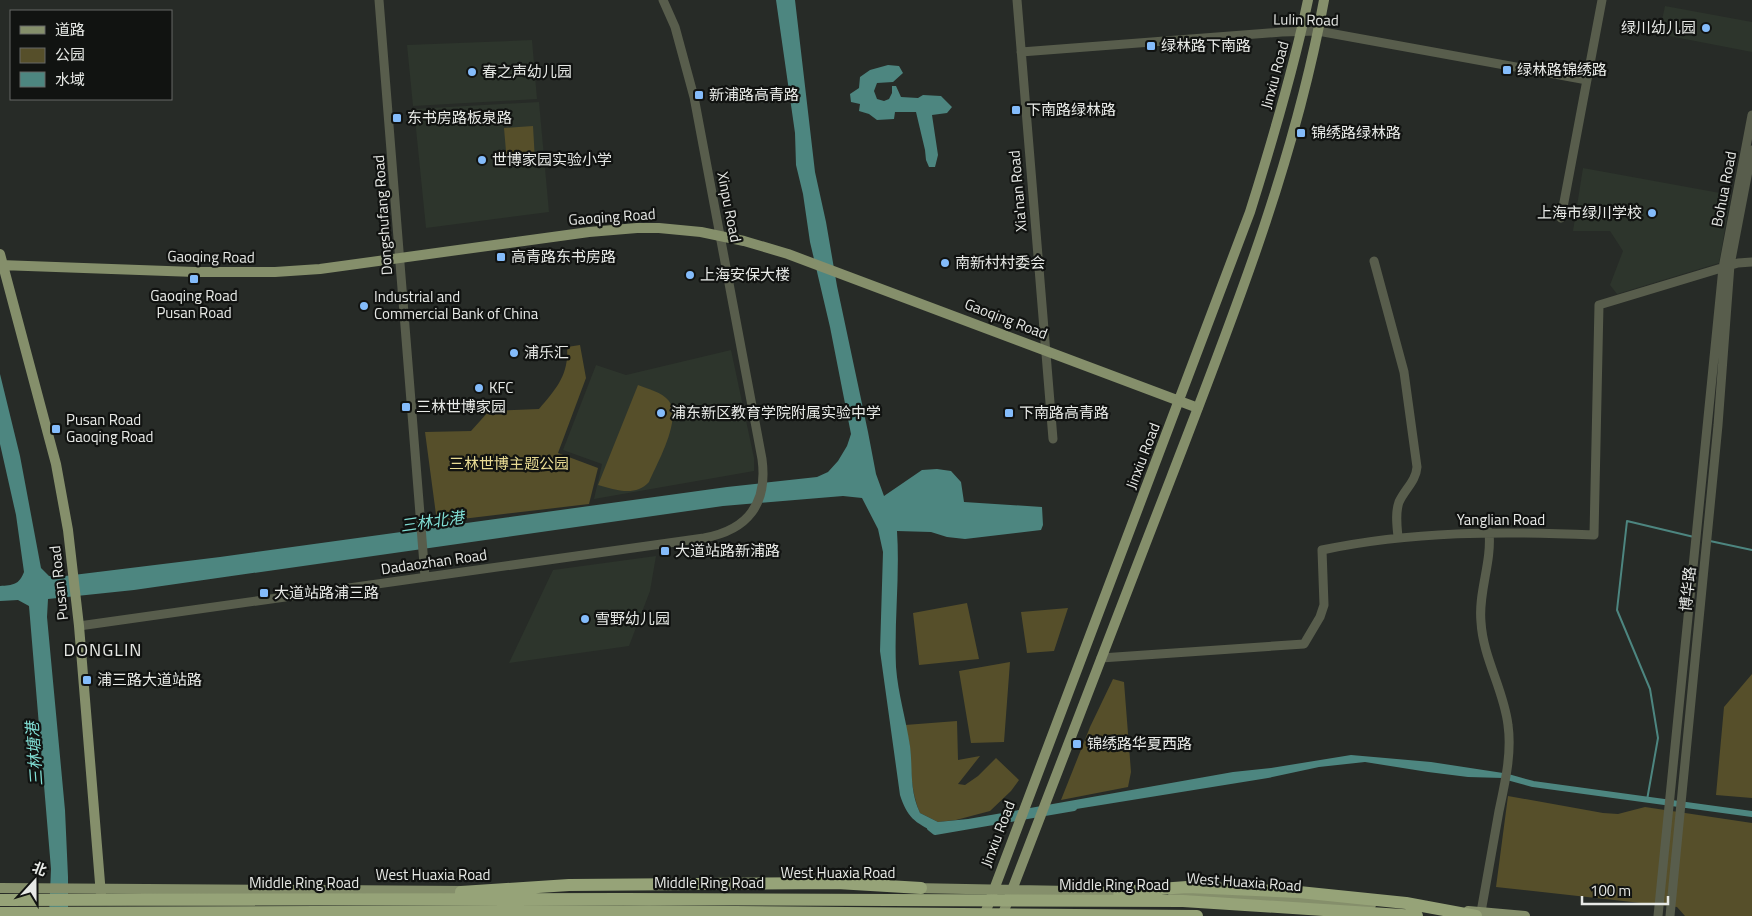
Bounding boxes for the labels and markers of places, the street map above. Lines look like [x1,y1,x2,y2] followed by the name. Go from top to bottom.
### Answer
[1621,16,1696,39] place label: 绿川幼儿园
[1700,22,1712,34] marker: 绿川幼儿园
[1161,34,1251,57] place label: 绿林路下南路
[1145,40,1157,52] marker: 绿林路下南路
[1517,58,1607,81] place label: 绿林路锦绣路
[482,60,572,83] place label: 春之声幼儿园
[1501,64,1513,76] marker: 绿林路锦绣路
[466,66,478,78] marker: 春之声幼儿园
[709,83,799,106] place label: 新浦路高青路
[693,89,705,101] marker: 新浦路高青路
[1026,98,1116,121] place label: 下南路绿林路
[1010,104,1022,116] marker: 下南路绿林路
[407,106,512,129] place label: 东书房路板泉路
[391,112,403,124] marker: 东书房路板泉路
[1311,121,1401,144] place label: 锦绣路绿林路
[1295,127,1307,139] marker: 锦绣路绿林路
[492,148,612,171] place label: 世博家园实验小学
[476,154,488,166] marker: 世博家园实验小学
[1537,201,1642,224] place label: 上海市绿川学校
[1646,207,1658,219] marker: 上海市绿川学校
[511,245,616,268] place label: 高青路东书房路
[495,251,507,263] marker: 高青路东书房路
[955,251,1045,274] place label: 南新村村委会
[939,257,951,269] marker: 南新村村委会
[700,263,790,286] place label: 上海安保大楼
[684,269,696,281] marker: 上海安保大楼
[188,273,200,285] marker: Gaoqing Road Pusan Road
[150,284,238,324] place label: Gaoqing Road Pusan Road
[374,285,539,325] place label: Industrial and Commercial Bank of China
[358,300,370,312] marker: Industrial and Commercial Bank of China
[524,341,569,364] place label: 浦乐汇
[508,347,520,359] marker: 浦乐汇
[489,376,513,399] place label: KFC
[473,382,485,394] marker: KFC
[416,395,506,418] place label: 三林世博家园
[400,401,412,413] marker: 三林世博家园
[671,401,881,424] place label: 浦东新区教育学院附属实验中学
[1019,401,1109,424] place label: 下南路高青路
[655,407,667,419] marker: 浦东新区教育学院附属实验中学
[1003,407,1015,419] marker: 下南路高青路
[66,408,153,448] place label: Pusan Road Gaoqing Road
[50,423,62,435] marker: Pusan Road Gaoqing Road
[675,539,780,562] place label: 大道站路新浦路
[659,545,671,557] marker: 大道站路新浦路
[274,581,379,604] place label: 大道站路浦三路
[258,587,270,599] marker: 大道站路浦三路
[595,607,670,630] place label: 雪野幼儿园
[579,613,591,625] marker: 雪野幼儿园
[97,668,202,691] place label: 浦三路大道站路
[81,674,93,686] marker: 浦三路大道站路
[1087,732,1192,755] place label: 锦绣路华夏西路
[1071,738,1083,750] marker: 锦绣路华夏西路

